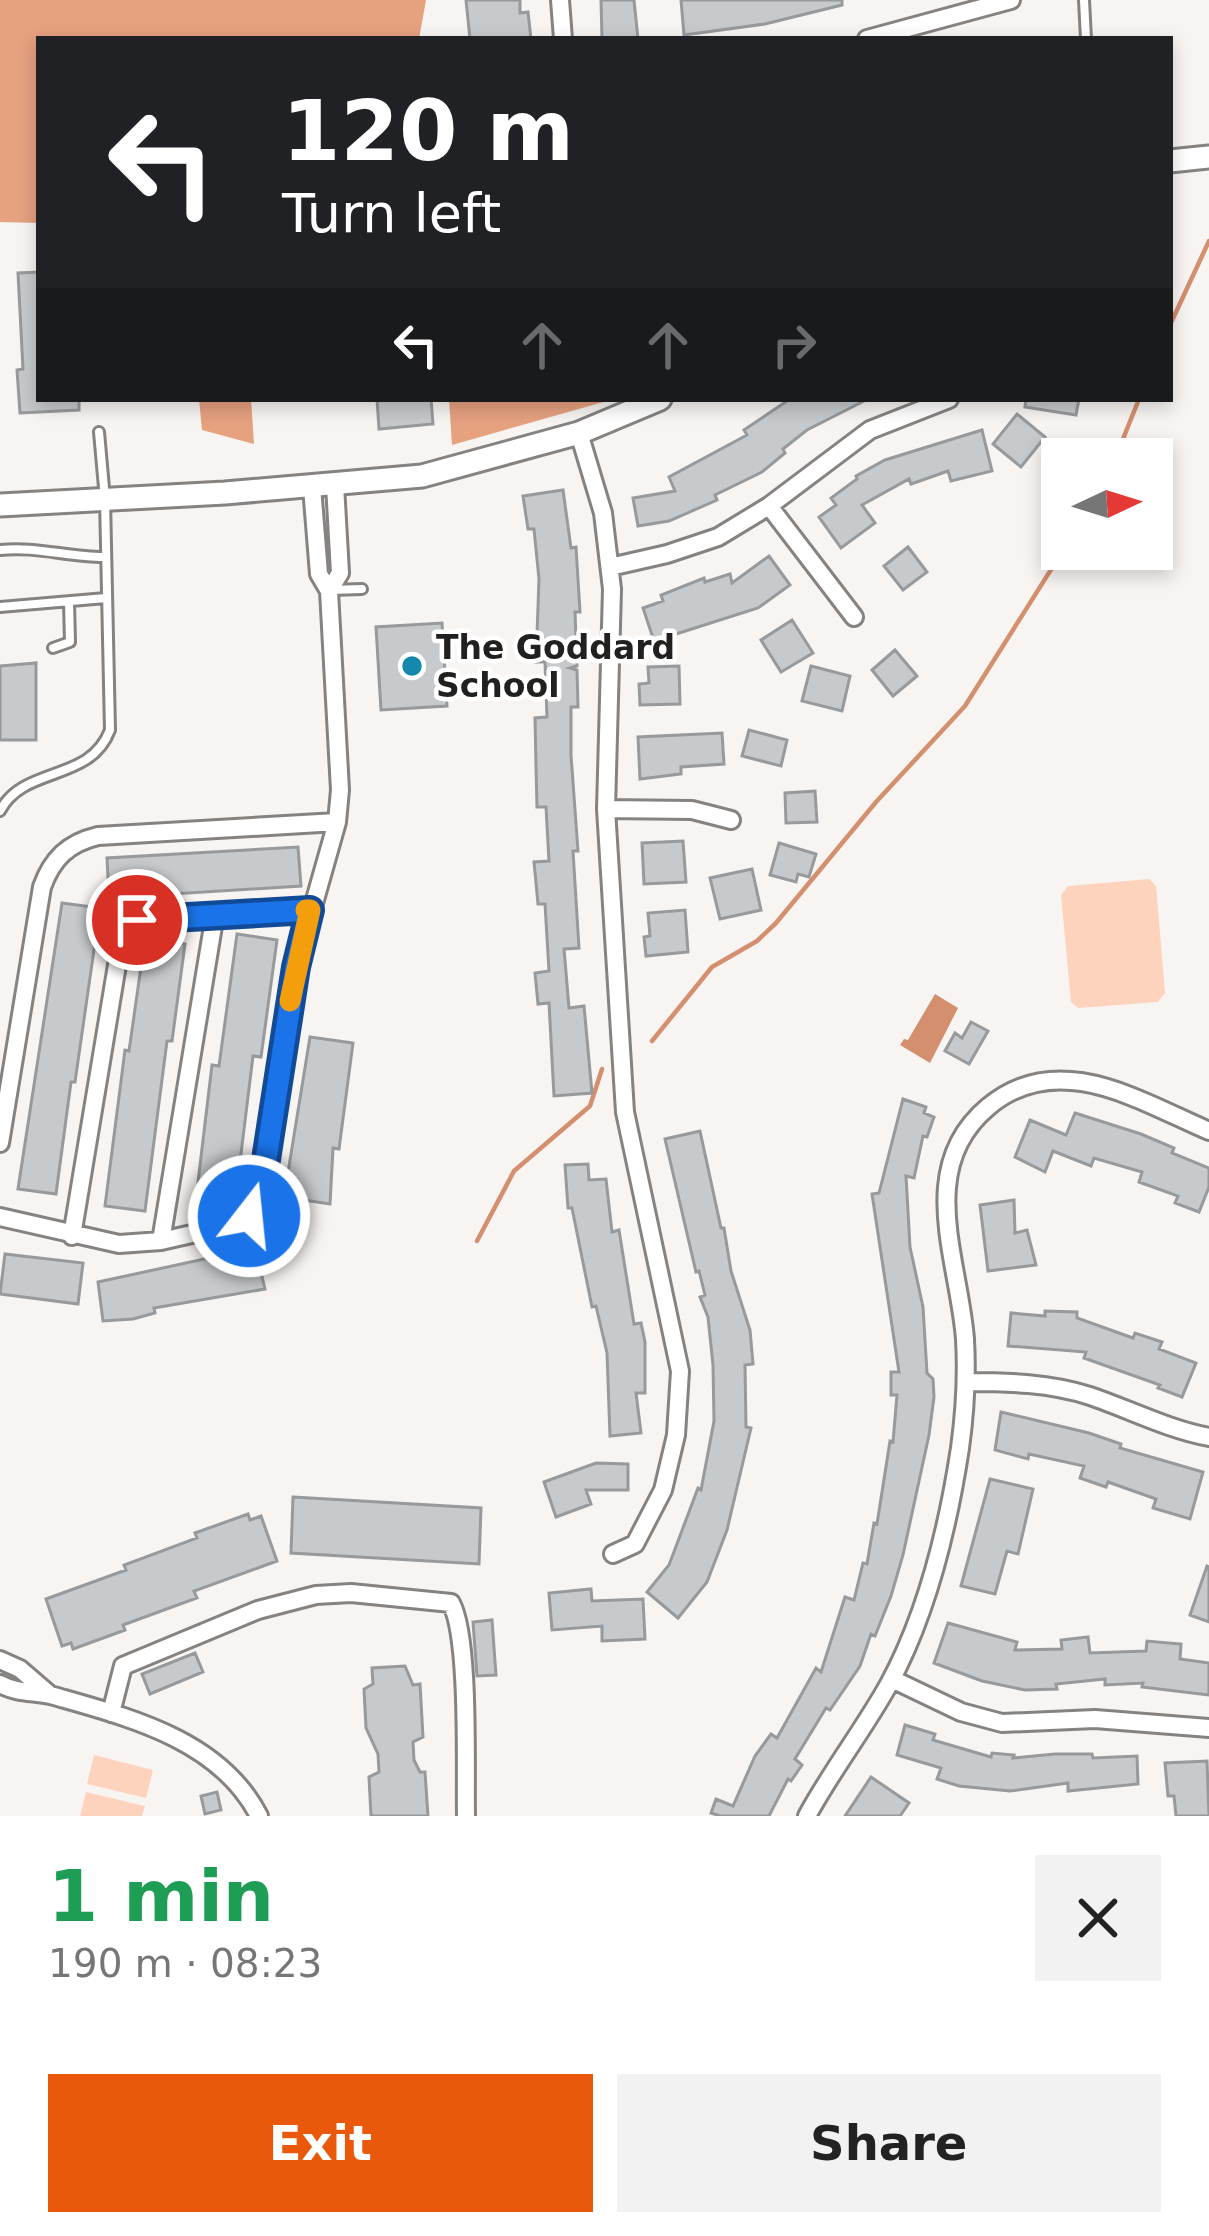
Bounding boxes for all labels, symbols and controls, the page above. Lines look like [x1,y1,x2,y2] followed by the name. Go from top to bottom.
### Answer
[282,82,574,180] text: 120 m
[84,84,240,240] icon: left
[282,182,501,245] text: Turn left
[383,312,449,378] icon: left
[509,312,575,378] icon: ahead
[635,312,701,378] icon: ahead
[761,312,827,378] icon: right
[1041,438,1173,570] north arrow
[1041,438,1173,570] map controls
[436,628,675,705] place label: The Goddard School
[399,653,425,679] marker: The Goddard School
[86,869,188,971] pin
[104,887,170,953] icon: arrive
[186,1153,312,1279] position arrow
[48,1854,274,1938] text: 1 min
[1035,1855,1161,1981] button: close
[48,1941,322,1986] text: 190 m · 08:23
[48,2074,593,2212] button: Exit
[617,2074,1161,2212] button: Share

